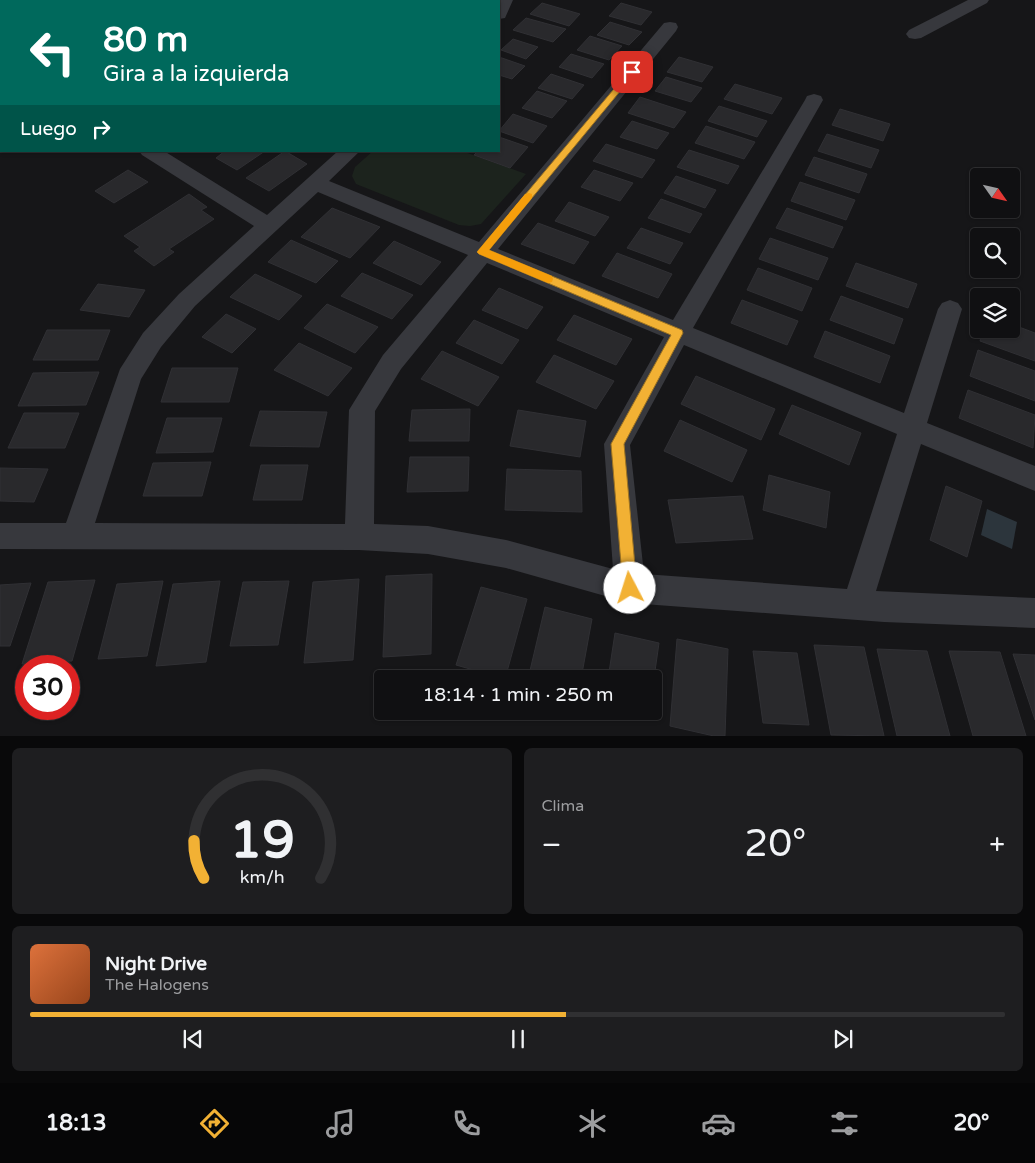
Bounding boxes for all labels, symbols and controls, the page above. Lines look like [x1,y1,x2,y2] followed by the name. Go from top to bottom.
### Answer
[103,19,188,61] text: 80 m
[20,20,85,85] icon: left
[611,51,653,93] pin
[618,58,646,86] icon: arrive
[103,61,289,87] text: Gira a la izquierda
[87,115,115,143] icon: right
[20,118,77,140] text: Luego
[970,168,1020,218] north arrow
[970,168,1020,338] map controls
[970,228,1020,278] button: search
[970,288,1020,338] button: layers
[603,561,655,613] position arrow
[15,655,80,720] speed limit sign: 30
[422,684,614,706] text: 18:14 · 1 min · 250 m
[542,796,584,816] text: Clima
[229,809,294,872] text: 19
[744,821,806,867] text: 20°
[542,828,561,862] text: −
[989,828,1005,862] text: +
[239,867,284,888] text: km/h
[105,953,207,975] text: Night Drive
[105,975,209,995] text: The Halogens
[179,1025,207,1053] icon: previous
[504,1025,532,1053] icon: pause
[829,1025,857,1053] icon: next
[197,1106,232,1141] icon: directions
[323,1106,358,1141] icon: music
[449,1106,484,1141] icon: phone
[575,1106,610,1141] icon: climate
[701,1106,736,1141] icon: car
[827,1106,862,1141] icon: filters
[46,1110,106,1136] text: 18:13
[953,1110,989,1136] text: 20°

